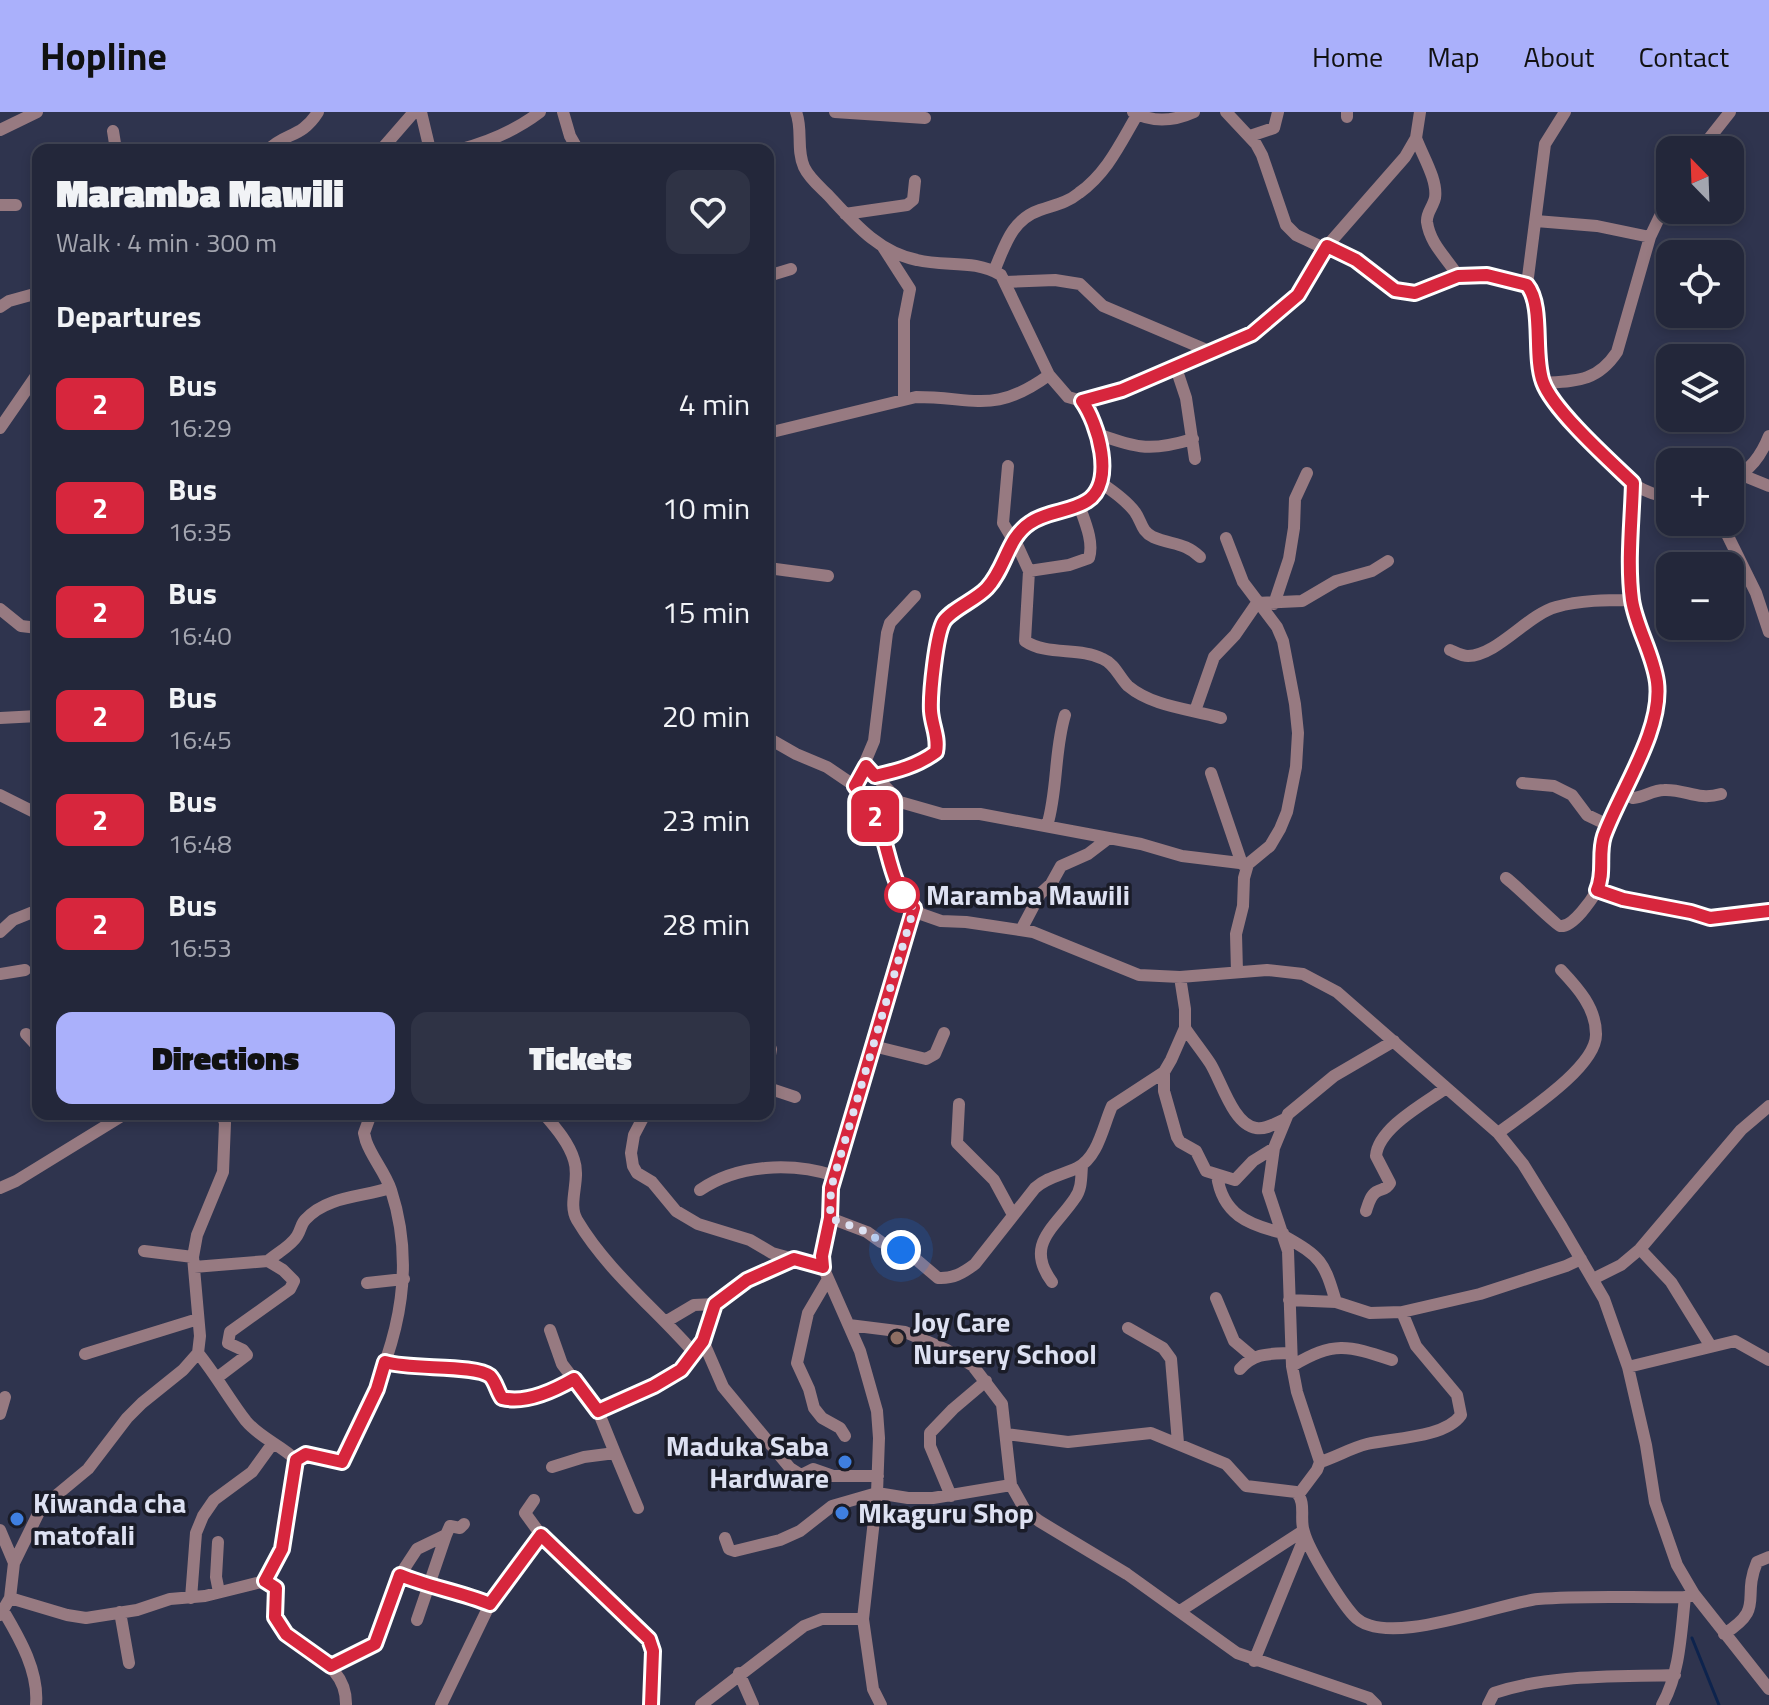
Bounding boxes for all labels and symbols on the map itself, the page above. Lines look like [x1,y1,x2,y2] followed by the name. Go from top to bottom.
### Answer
[1656,136,1744,224] north arrow
[849,790,901,842] line badge: 2
[926,873,1130,916] place label: Maramba Mawili
[885,878,919,912] marker: Maramba Mawili
[881,1230,921,1270] your location
[913,1300,1097,1375] place label: Joy Care Nursery School
[888,1329,906,1347] marker: Joy Care Nursery School
[666,1424,829,1499] place label: Maduka Saba Hardware
[836,1453,854,1471] marker: Maduka Saba Hardware
[33,1481,186,1556] place label: Kiwanda cha matofali
[858,1491,1034,1534] place label: Mkaguru Shop
[833,1504,851,1522] marker: Mkaguru Shop
[8,1510,26,1528] marker: Kiwanda cha matofali

